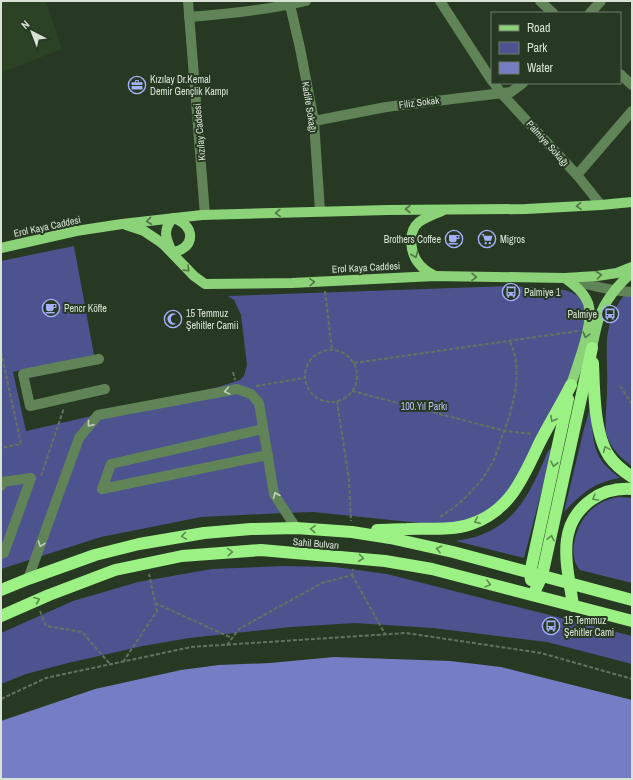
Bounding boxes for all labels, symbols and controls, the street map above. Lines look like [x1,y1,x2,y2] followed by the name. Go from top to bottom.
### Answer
[12,12,52,52] north arrow
[491,12,621,84] legend
[18,17,32,32] text: N
[527,20,551,36] text: Road
[527,40,547,56] text: Park
[527,60,554,76] text: Water
[150,73,228,98] place label: Kızılay Dr.Kemal Demir Gençlik Kampı
[127,75,147,95] office icon: Kızılay Dr.Kemal Demir Gençlik Kampı
[299,81,320,134] street label: Kadife Sokağı
[398,93,441,111] street label: Filiz Sokak
[191,103,208,161] street label: Kızılay Caddesi
[524,118,572,169] street label: Palmiye Sokağı
[576,202,582,211] one-way arrow
[405,205,411,213] one-way arrow
[275,209,281,217] one-way arrow
[12,213,82,240] street label: Erol Kaya Caddesi
[146,216,152,225] one-way arrow
[444,229,464,249] cafe icon: Brothers Coffee
[477,229,497,249] supermarket icon: Migros
[384,233,441,246] place label: Brothers Coffee
[500,233,525,246] place label: Migros
[410,251,418,258] one-way arrow
[332,259,401,276] street label: Erol Kaya Caddesi
[182,264,190,272] one-way arrow
[596,271,602,280] one-way arrow
[471,273,477,281] one-way arrow
[309,277,315,286] one-way arrow
[501,282,521,302] bus stop icon: Palmiye 1
[524,286,561,299] place label: Palmiye 1
[41,298,61,318] cafe icon: Pencr Köfte
[64,302,107,315] place label: Pencr Köfte
[600,304,620,324] bus stop icon: Palmiye
[186,307,238,332] place label: 15 Temmuz Şehitler Camii
[567,308,597,321] place label: Palmiye
[163,309,183,329] mosque icon: 15 Temmuz Şehitler Camii
[582,331,591,338] one-way arrow
[224,386,230,395] one-way arrow
[401,400,447,413] park label: 100.Yıl Parkı
[550,415,557,423] one-way arrow
[88,420,95,427] one-way arrow
[603,446,611,453] one-way arrow
[551,461,559,468] one-way arrow
[272,491,280,498] one-way arrow
[592,493,599,501] one-way arrow
[474,516,481,524] one-way arrow
[310,524,316,533] one-way arrow
[180,531,187,540] one-way arrow
[292,535,340,552] street label: Sahil Bulvarı
[546,535,554,541] one-way arrow
[37,540,46,547] one-way arrow
[435,545,442,553] one-way arrow
[227,548,233,557] one-way arrow
[358,554,364,563] one-way arrow
[484,579,491,588] one-way arrow
[32,597,40,605] one-way arrow
[564,614,614,639] place label: 15 Temmuz Şehitler Cami
[541,616,561,636] bus stop icon: 15 Temmuz Şehitler Cami

